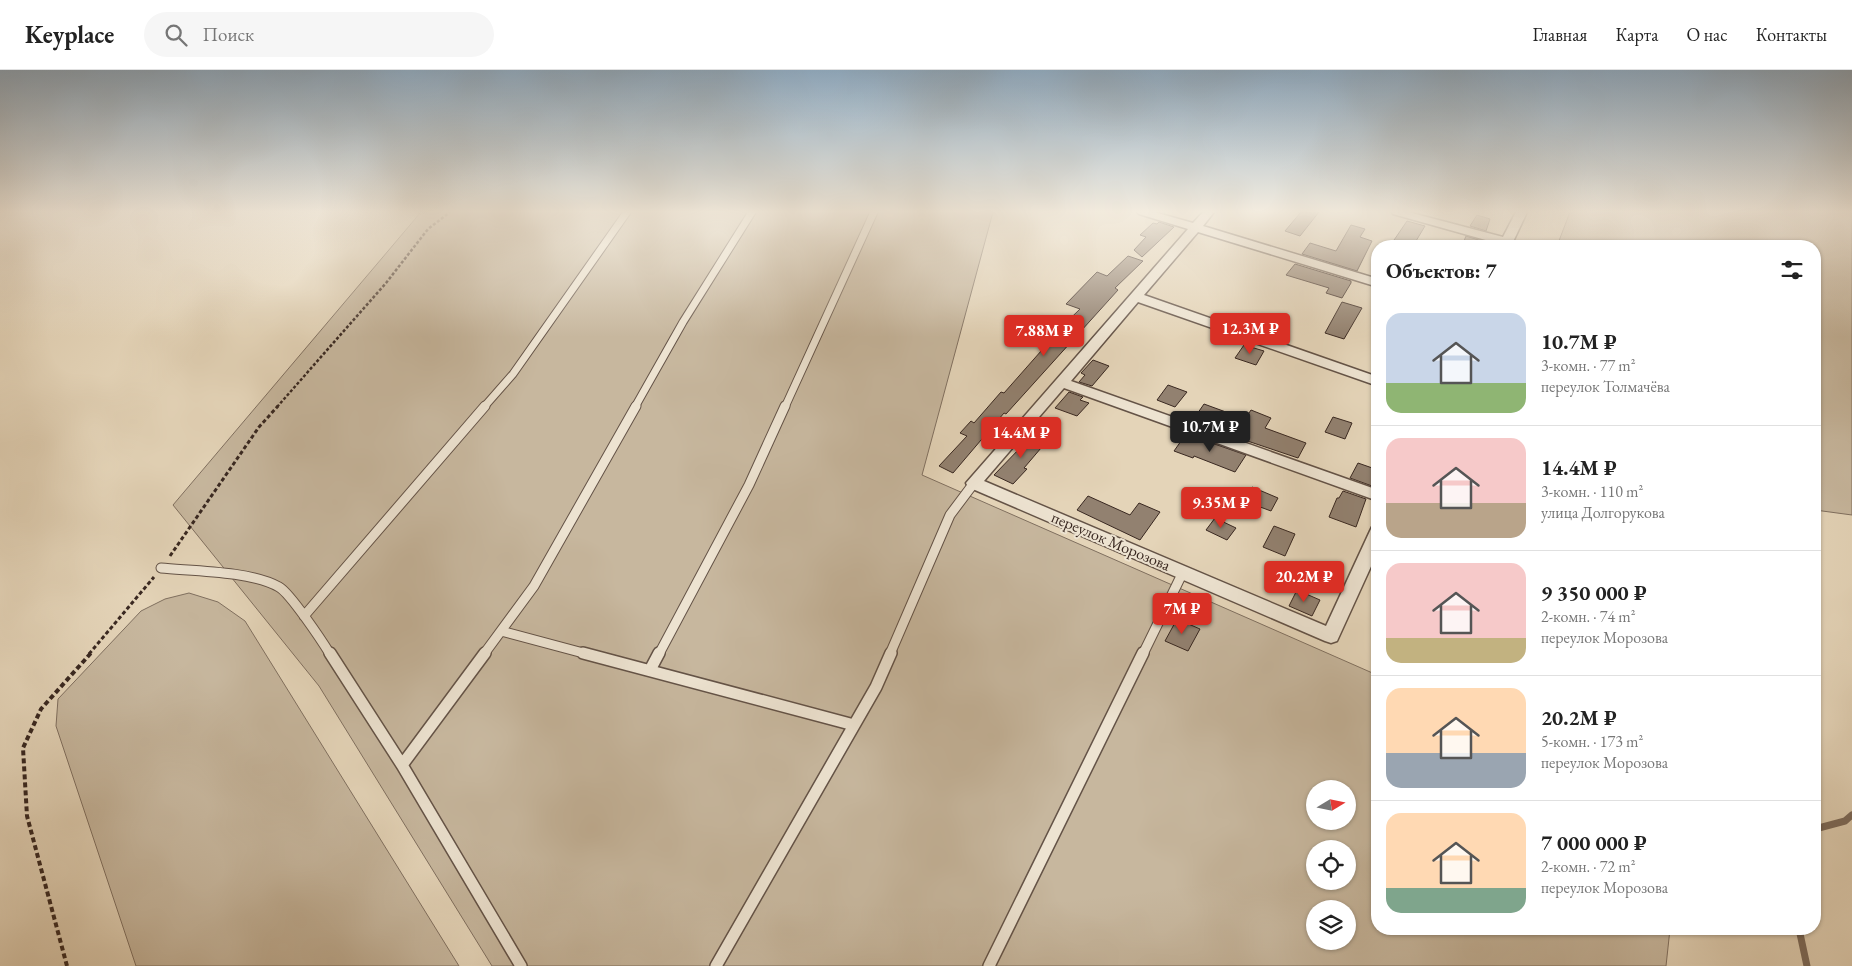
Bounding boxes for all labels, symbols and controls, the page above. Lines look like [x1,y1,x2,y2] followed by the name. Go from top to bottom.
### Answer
[144,12,494,57] search box
[25,19,114,50] text: Keyplace
[162,21,190,49] icon: search
[202,22,254,47] text: Поиск
[1533,23,1587,46] text: Главная
[1615,23,1658,46] text: Карта
[1686,23,1728,46] text: О нас
[1756,23,1827,46] text: Контакты
[1778,256,1806,284] icon: filters
[1386,257,1497,284] text: Объектов: 7
[1204,312,1296,355] pin: 12.3M ₽
[998,314,1090,357] pin: 7.88M ₽
[1221,318,1279,339] text: 12.3M ₽
[1015,320,1073,341] text: 7.88M ₽
[1541,328,1617,355] text: 10.7M ₽
[1426,333,1486,393] icon: home
[1541,355,1636,376] text: 3-комн. · 77 m²
[1541,376,1670,397] text: переулок Толмачёва
[1164,410,1256,453] pin: 10.7M ₽
[975,416,1067,459] pin: 14.4M ₽
[1181,416,1239,437] text: 10.7M ₽
[992,422,1050,443] text: 14.4M ₽
[1541,454,1617,481] text: 14.4M ₽
[1426,458,1486,518] icon: home
[1541,481,1643,502] text: 3-комн. · 110 m²
[1175,486,1267,529] pin: 9.35M ₽
[1192,492,1250,513] text: 9.35M ₽
[1541,502,1665,523] text: улица Долгорукова
[1048,507,1174,576] street label: переулок Морозова
[1258,560,1350,603] pin: 20.2M ₽
[1275,566,1333,587] text: 20.2M ₽
[1541,579,1647,606] text: 9 350 000 ₽
[1426,583,1486,643] icon: home
[1152,592,1212,635] pin: 7M ₽
[1164,598,1200,619] text: 7M ₽
[1541,606,1636,627] text: 2-комн. · 74 m²
[1541,627,1668,648] text: переулок Морозова
[1541,704,1617,731] text: 20.2M ₽
[1426,708,1486,768] icon: home
[1541,731,1643,752] text: 5-комн. · 173 m²
[1541,752,1668,773] text: переулок Морозова
[1306,780,1356,830] north arrow
[1306,780,1356,950] map controls
[1541,829,1647,856] text: 7 000 000 ₽
[1426,833,1486,893] icon: home
[1306,840,1356,890] button: locate
[1541,856,1636,877] text: 2-комн. · 72 m²
[1541,877,1668,898] text: переулок Морозова
[1306,900,1356,950] button: layers

